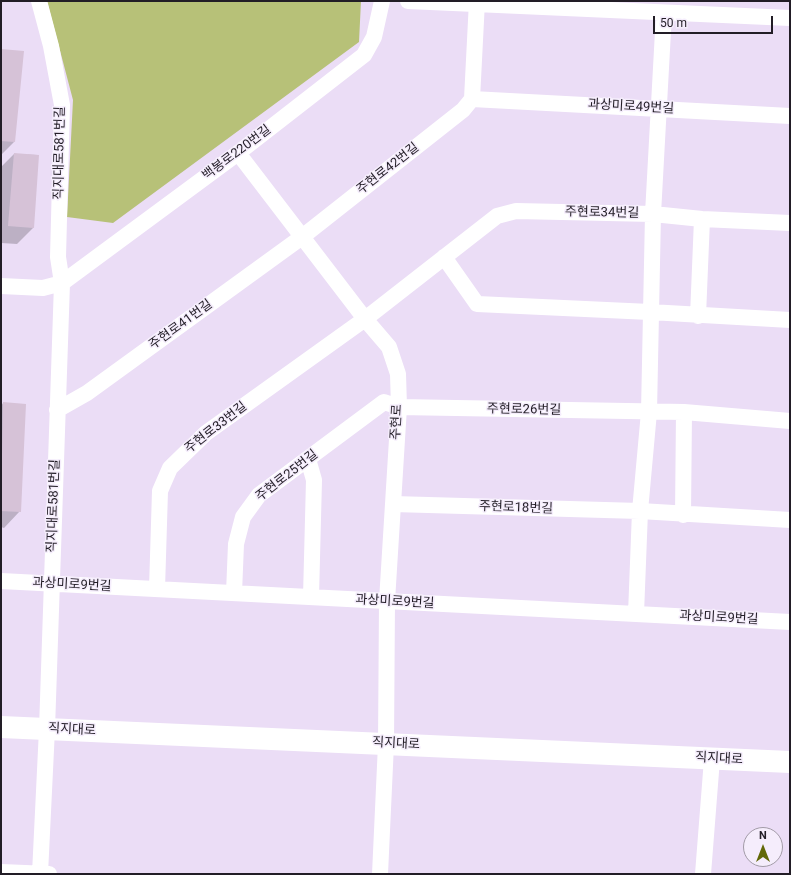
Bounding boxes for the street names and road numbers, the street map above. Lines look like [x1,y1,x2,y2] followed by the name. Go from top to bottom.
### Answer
[587,97,675,117] street label: 과상미로49번길
[51,106,69,200] street label: 직지대로581번길
[200,122,274,184] street label: 백봉로220번길
[354,140,422,198] street label: 주현로42번길
[565,205,639,221] street label: 주현로34번길
[146,297,216,353] street label: 주현로41번길
[182,399,250,457] street label: 주현로33번길
[487,402,561,418] street label: 주현로26번길
[388,404,406,440] street label: 주현로
[253,447,321,505] street label: 주현로25번길
[45,459,63,553] street label: 직지대로581번길
[479,499,553,517] street label: 주현로18번길
[32,575,112,595] street label: 과상미로9번길
[355,592,435,612] street label: 과상미로9번길
[679,608,759,628] street label: 과상미로9번길
[48,721,96,739] street label: 직지대로
[372,735,420,753] street label: 직지대로
[695,750,743,768] street label: 직지대로

